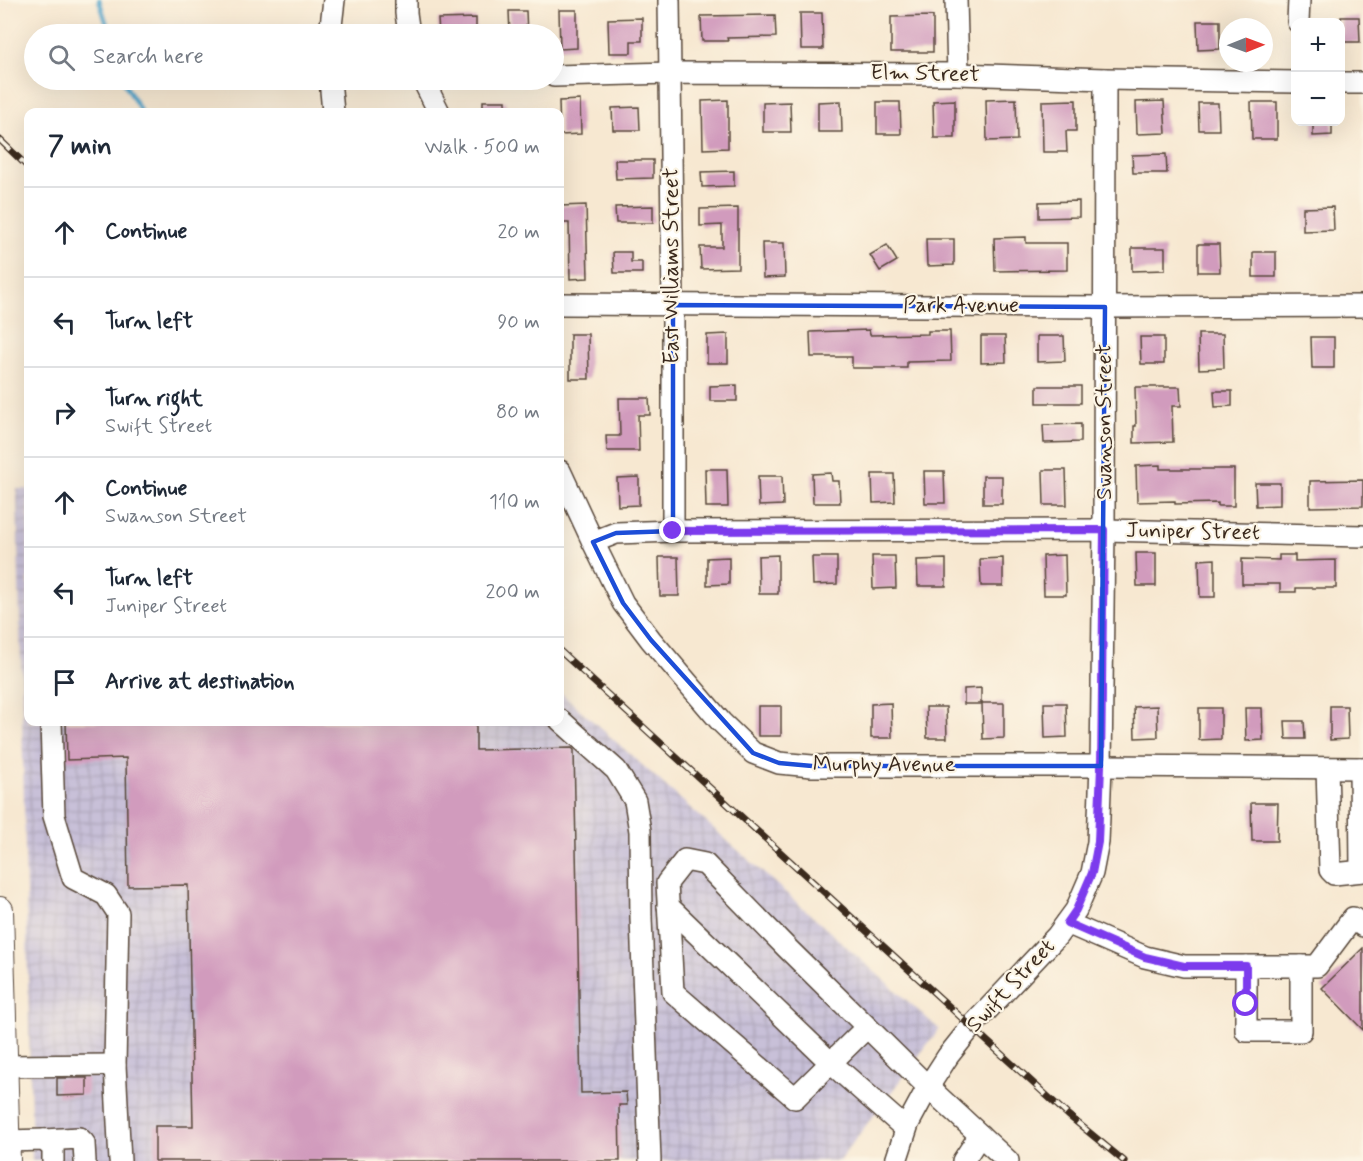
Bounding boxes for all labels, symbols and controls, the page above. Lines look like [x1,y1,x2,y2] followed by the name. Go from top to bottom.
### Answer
[1219,18,1273,72] north arrow
[1291,18,1345,126] map controls
[1291,18,1345,72] button: +
[24,24,564,90] search box
[45,41,78,74] icon: search
[93,43,204,71] text: Search here
[870,59,980,89] street label: Elm Street
[1291,72,1345,126] button: −
[48,130,112,164] text: 7 min
[425,134,540,161] text: Walk · 500 m
[658,168,686,364] street label: East Williams Street
[48,216,81,249] icon: ahead
[105,218,187,246] text: Continue
[497,219,540,246] text: 20 m
[903,292,1019,320] street label: Park Avenue
[48,306,81,339] icon: left
[105,308,193,336] text: Turn left
[497,309,540,336] text: 90 m
[1091,344,1119,500] street label: Swanson Street
[105,385,203,413] text: Turn right
[48,396,81,429] icon: right
[496,399,540,426] text: 80 m
[105,413,212,440] text: Swift Street
[105,475,187,503] text: Continue
[48,486,81,519] icon: ahead
[489,489,540,516] text: 110 m
[105,503,247,530] text: Swanson Street
[659,517,685,543] route end
[1126,517,1260,547] street label: Juniper Street
[105,565,193,593] text: Turn left
[48,576,81,609] icon: left
[485,579,540,606] text: 200 m
[105,593,227,620] text: Juniper Street
[48,666,81,699] icon: arrive
[105,668,295,696] text: Arrive at destination
[813,751,955,779] street label: Murphy Avenue
[960,933,1062,1039] street label: Swift Street
[1232,990,1258,1016] route start

